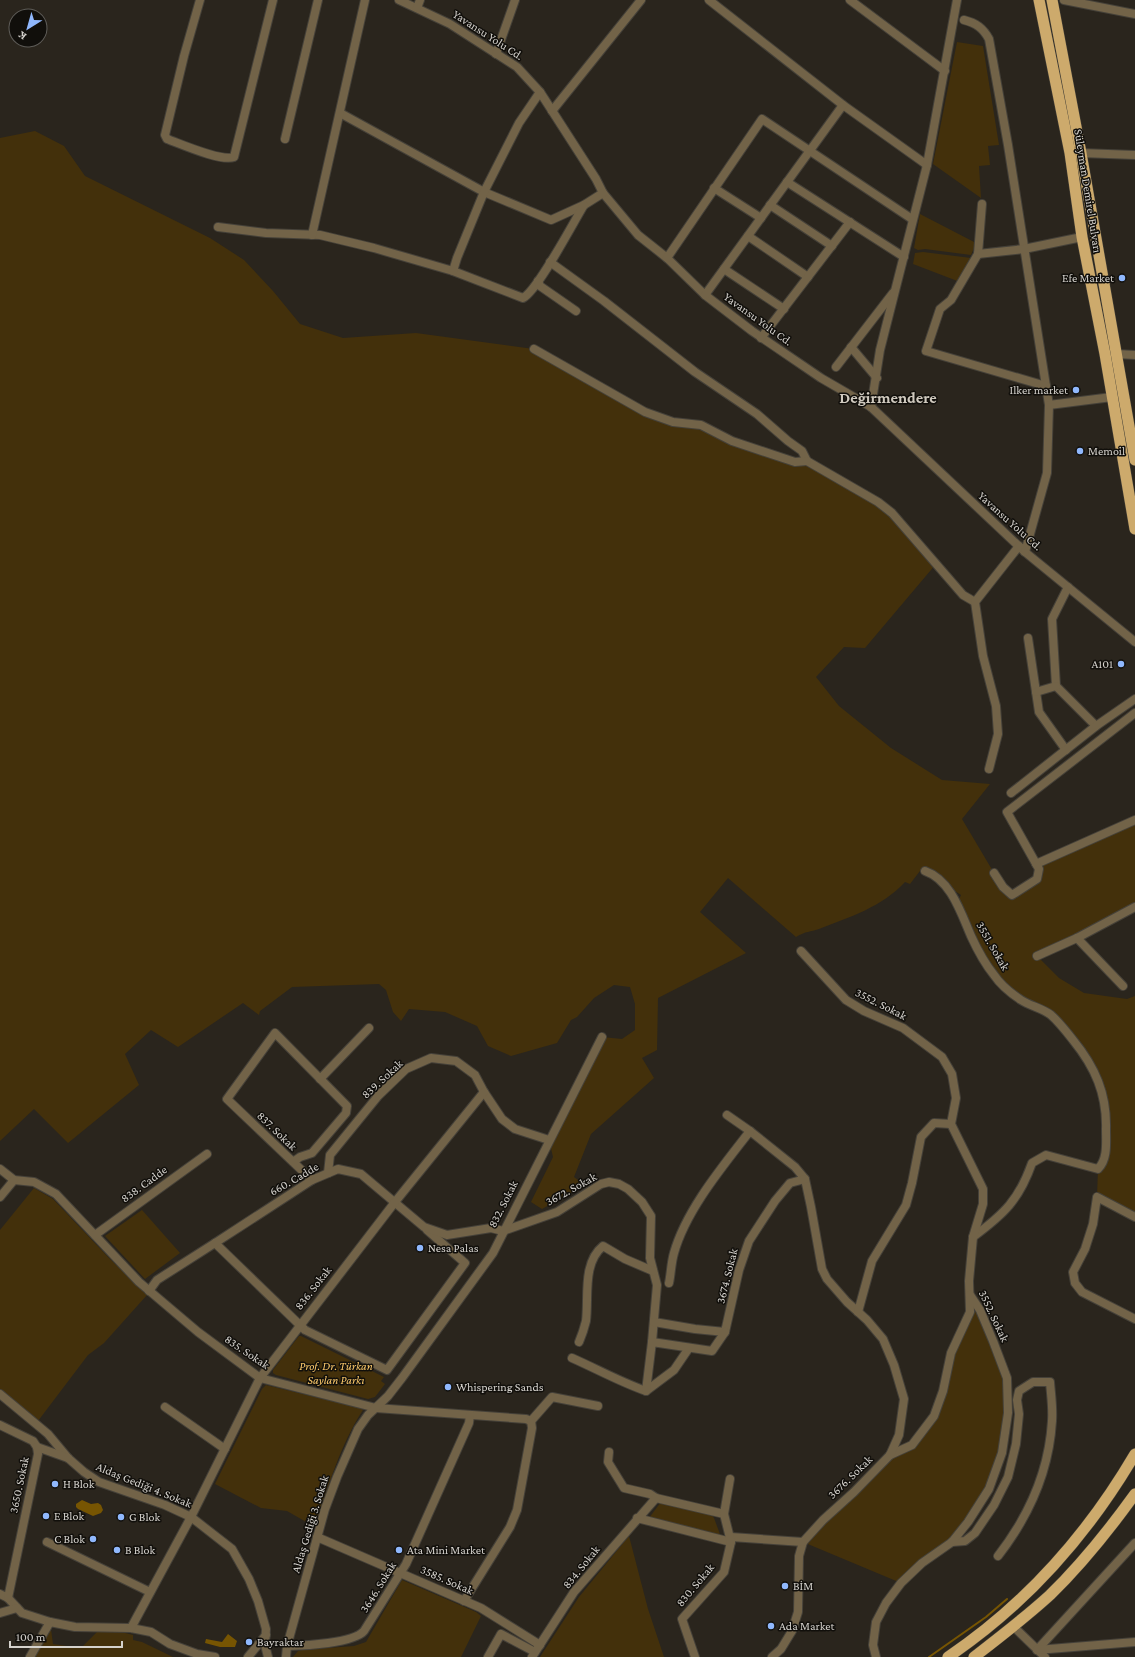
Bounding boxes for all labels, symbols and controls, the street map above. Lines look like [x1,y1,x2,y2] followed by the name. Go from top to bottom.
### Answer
[450,7,526,63] street label: Yavansu Yolu Cd.
[8,8,48,48] north arrow
[15,28,28,43] text: K
[1071,128,1105,254] street label: Süleyman Demirel Bulvarı
[1062,271,1115,285] place label: Efe Market
[1117,273,1127,283] marker: Efe Market
[721,289,795,349] street label: Yavansu Yolu Cd.
[1010,383,1069,397] place label: Ilker market
[1071,385,1081,395] marker: Ilker market
[839,389,937,406] district label: Değirmendere
[1088,444,1125,458] place label: Memoil
[1075,446,1085,456] marker: Memoil
[975,489,1045,554] street label: Yavansu Yolu Cd.
[1091,657,1113,671] place label: A101
[1116,659,1126,669] marker: A101
[973,919,1013,973] street label: 3551. Sokak
[853,985,909,1023] street label: 3552. Sokak
[359,1056,406,1102] street label: 839. Sokak
[254,1108,300,1154] street label: 837. Sokak
[267,1159,321,1199] street label: 660. Cadde
[118,1163,170,1205] street label: 838. Cadde
[543,1169,599,1209] street label: 3672. Sokak
[485,1178,521,1230] street label: 832. Sokak
[428,1241,479,1255] place label: Nesa Palas
[415,1243,425,1253] marker: Nesa Palas
[713,1247,741,1305] street label: 3674. Sokak
[292,1263,335,1313] street label: 836. Sokak
[976,1288,1012,1345] street label: 3552. Sokak
[222,1332,272,1372] street label: 835. Sokak
[299,1359,373,1387] park label: Prof. Dr. Türkan Saylan Parkı
[456,1380,544,1394] place label: Whispering Sands
[443,1382,453,1392] marker: Whispering Sands
[825,1452,875,1502] street label: 3676. Sokak
[6,1455,32,1514] street label: 3650. Sokak
[94,1459,194,1511] street label: Aldaş Gediği 4. Sokak
[288,1473,332,1575] street label: Aldaş Gediği 3. Sokak
[63,1477,95,1491] place label: H Blok
[50,1479,60,1489] marker: H Blok
[54,1509,84,1523] place label: E Blok
[129,1510,161,1524] place label: G Blok
[41,1511,51,1521] marker: E Blok
[116,1512,126,1522] marker: G Blok
[54,1532,85,1546] place label: C Blok
[88,1534,98,1544] marker: C Blok
[559,1542,603,1591] street label: 834. Sokak
[125,1543,155,1557] place label: B Blok
[407,1543,486,1557] place label: Ata Mini Market
[112,1545,122,1555] marker: B Blok
[394,1545,404,1555] marker: Ata Mini Market
[357,1559,399,1615] street label: 3646. Sokak
[673,1560,717,1609] street label: 830. Sokak
[418,1562,476,1598] street label: 3585. Sokak
[793,1579,813,1593] place label: BİM
[780,1581,790,1591] marker: BİM
[779,1619,836,1633] place label: Ada Market
[766,1621,776,1631] marker: Ada Market
[10,1623,122,1649] scale bar
[16,1630,46,1644] text: 100 m
[257,1635,304,1649] place label: Bayraktar
[244,1637,254,1647] marker: Bayraktar

